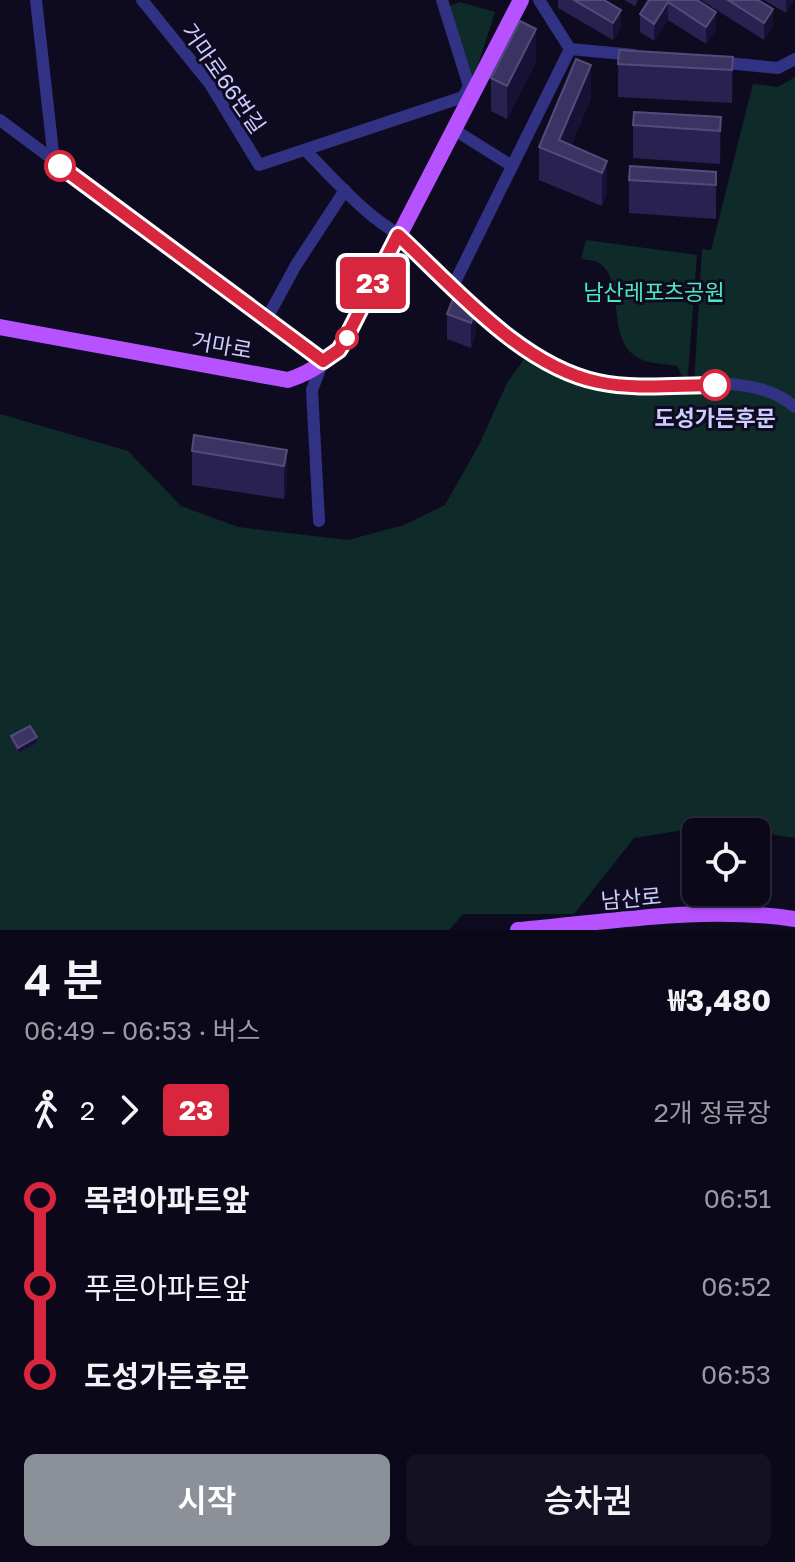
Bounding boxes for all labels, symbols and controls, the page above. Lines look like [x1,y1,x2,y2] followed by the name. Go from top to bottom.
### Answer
[176,18,272,138] street label: 거마로66번길
[45,151,75,181] unlabelled marker
[337,257,409,309] line badge: 23
[356,266,390,299] text: 23
[583,278,725,305] park label: 남산레포츠공원
[190,326,254,364] street label: 거마로
[336,327,358,349] unlabelled marker
[700,370,730,400] marker: 도성가든후문
[654,404,776,431] place label: 도성가든후문
[682,818,770,906] map controls
[682,818,770,906] button: locate
[600,882,662,914] street label: 남산로
[24,953,103,1006] text: 4 분
[668,982,771,1018] text: ₩3,480
[24,1015,261,1046] text: 06:49 – 06:53 · 버스
[24,1088,68,1132] icon: walk
[107,1088,151,1132] icon: forward
[179,1093,213,1126] text: 23
[80,1095,95,1126] text: 2
[654,1097,771,1128] text: 2개 정류장
[84,1182,250,1218] text: 목련아파트앞
[704,1183,771,1214] text: 06:51
[84,1270,250,1306] text: 푸른아파트앞
[701,1271,771,1302] text: 06:52
[84,1358,250,1394] text: 도성가든후문
[701,1359,771,1390] text: 06:53
[24,1454,390,1546] button: 시작
[406,1454,771,1546] button: 승차권

